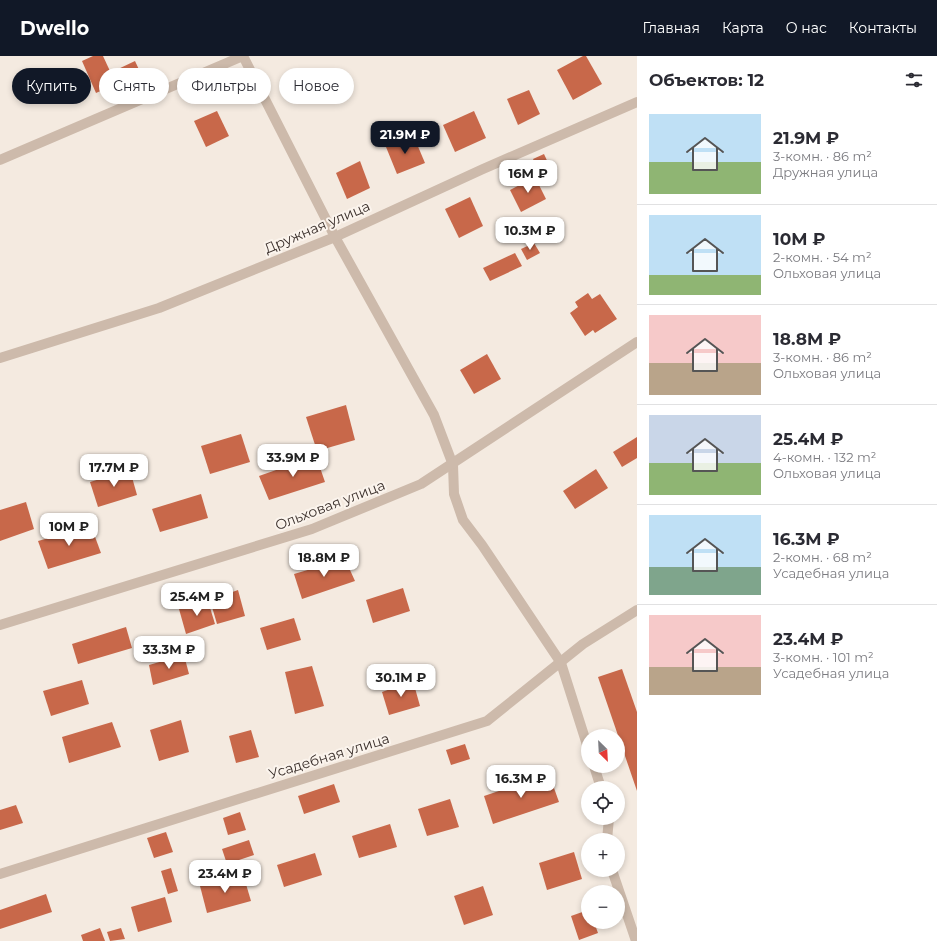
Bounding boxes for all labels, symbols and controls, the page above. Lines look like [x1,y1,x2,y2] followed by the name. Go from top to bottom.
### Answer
[20,17,89,40] text: Dwello
[642,19,700,37] text: Главная
[722,19,764,37] text: Карта
[786,19,827,37] text: О нас
[849,19,917,37] text: Контакты
[12,68,91,104] chip: Купить
[99,68,169,104] chip: Снять
[177,68,271,104] chip: Фильтры
[279,68,354,104] chip: Новое
[903,69,925,91] icon: filters
[649,70,764,90] text: Объектов: 12
[368,121,442,155] pin: 21.9M ₽
[380,126,430,142] text: 21.9M ₽
[773,128,839,148] text: 21.9M ₽
[681,130,729,178] icon: home
[773,148,872,164] text: 3-комн. · 86 m²
[500,160,556,194] pin: 16M ₽
[773,164,878,180] text: Дружная улица
[508,165,548,181] text: 16M ₽
[261,197,373,257] street label: Дружная улица
[493,217,567,251] pin: 10.3M ₽
[504,222,556,238] text: 10.3M ₽
[773,229,825,249] text: 10M ₽
[681,231,729,279] icon: home
[773,249,871,265] text: 2-комн. · 54 m²
[773,265,881,281] text: Ольховая улица
[773,329,841,349] text: 18.8M ₽
[681,331,729,379] icon: home
[773,349,872,365] text: 3-комн. · 86 m²
[773,365,881,381] text: Ольховая улица
[773,429,844,449] text: 25.4M ₽
[681,431,729,479] icon: home
[256,444,330,478] pin: 33.9M ₽
[266,449,320,465] text: 33.9M ₽
[773,449,876,465] text: 4-комн. · 132 m²
[77,454,151,488] pin: 17.7M ₽
[89,459,139,475] text: 17.7M ₽
[773,465,881,481] text: Ольховая улица
[272,476,388,534] street label: Ольховая улица
[41,513,97,547] pin: 10M ₽
[49,518,89,534] text: 10M ₽
[773,529,840,549] text: 16.3M ₽
[681,531,729,579] icon: home
[287,544,361,578] pin: 18.8M ₽
[298,549,350,565] text: 18.8M ₽
[773,549,872,565] text: 2-комн. · 68 m²
[773,565,889,581] text: Усадебная улица
[160,583,234,617] pin: 25.4M ₽
[170,588,224,604] text: 25.4M ₽
[773,629,844,649] text: 23.4M ₽
[681,631,729,679] icon: home
[132,636,206,670] pin: 33.3M ₽
[143,641,195,657] text: 33.3M ₽
[773,649,874,665] text: 3-комн. · 101 m²
[364,664,438,698] pin: 30.1M ₽
[773,665,889,681] text: Усадебная улица
[376,669,426,685] text: 30.1M ₽
[266,729,392,783] street label: Усадебная улица
[581,729,625,773] north arrow
[581,729,625,929] map controls
[484,765,558,799] pin: 16.3M ₽
[496,770,546,786] text: 16.3M ₽
[581,781,625,825] button: locate
[581,833,625,877] button: +
[188,860,262,894] pin: 23.4M ₽
[198,865,252,881] text: 23.4M ₽
[581,885,625,929] button: −

